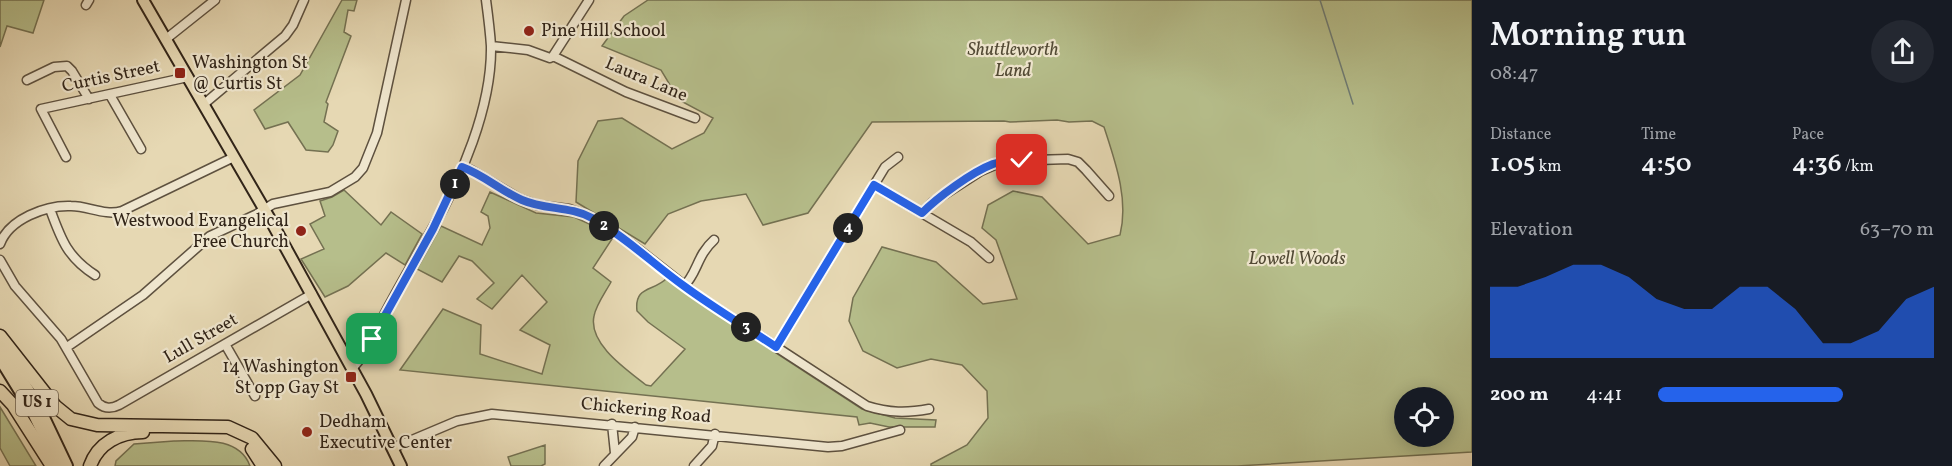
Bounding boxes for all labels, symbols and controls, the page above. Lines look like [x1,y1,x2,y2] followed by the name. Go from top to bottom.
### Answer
[1490,14,1687,60] text: Morning run
[541,19,666,44] place label: Pine Hill School
[1871,20,1934,83] button: share
[522,24,536,38] marker: Pine Hill School
[967,38,1059,84] park label: Shuttleworth Land
[192,51,308,97] place label: Washington St @ Curtis St
[601,51,691,109] street label: Laura Lane
[60,54,162,100] street label: Curtis Street
[1490,60,1539,88] text: 08:47
[173,66,187,80] marker: Washington St @ Curtis St
[1490,124,1551,146] text: Distance
[1641,124,1676,146] text: Time
[1792,124,1824,146] text: Pace
[996,134,1047,185] pin
[1005,143,1038,176] icon: check
[1490,146,1535,182] text: 1.05
[1641,146,1692,182] text: 4:50
[1792,146,1842,182] text: 4:36
[1535,156,1561,178] text: km
[1842,156,1874,178] text: /km
[440,169,470,199] pin: 1
[452,173,458,195] text: 1
[112,209,289,255] place label: Westwood Evangelical Free Church
[589,211,619,241] pin: 2
[833,213,863,243] pin: 4
[600,215,608,237] text: 2
[1490,216,1573,244] text: Elevation
[1860,216,1934,244] text: 63–70 m
[843,217,853,239] text: 4
[294,224,308,238] marker: Westwood Evangelical Free Church
[1248,247,1346,272] park label: Lowell Woods
[159,308,243,370] street label: Lull Street
[731,312,761,342] pin: 3
[346,313,397,364] pin
[742,316,750,338] text: 3
[355,322,388,355] icon: arrive
[222,355,339,401] place label: 14 Washington St opp Gay St
[344,370,358,384] marker: 14 Washington St opp Gay St
[1490,381,1548,409] text: 200 m
[1586,381,1622,409] text: 4:41
[1394,387,1454,447] map controls
[1394,387,1454,447] button: locate
[16,390,58,416] road number: US 1
[580,392,712,430] street label: Chickering Road
[319,410,452,456] place label: Dedham Executive Center
[300,425,314,439] marker: Dedham Executive Center

